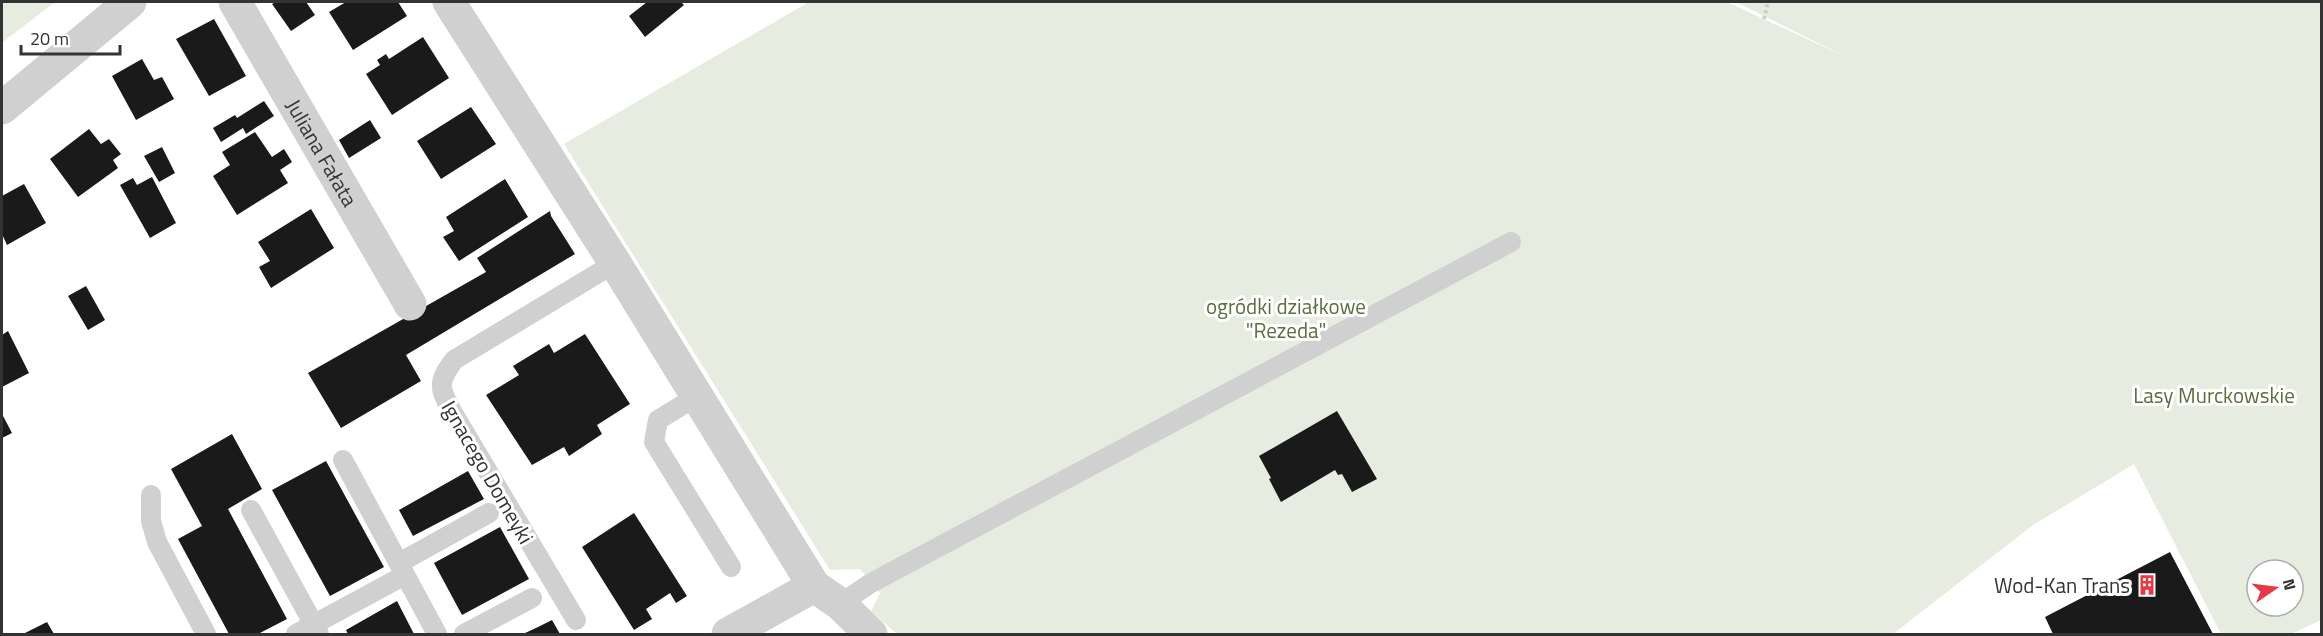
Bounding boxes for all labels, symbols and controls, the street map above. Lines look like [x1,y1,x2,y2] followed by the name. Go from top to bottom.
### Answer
[21,18,120,56] scale bar
[30,25,69,52] text: 20 m
[278,93,366,213] street label: Juliana Fałata
[1206,290,1366,346] park label: ogródki działkowe "Rezeda"
[2133,379,2295,411] park label: Lasy Murckowskie
[434,394,542,550] street label: Ignacego Domeyki
[2245,558,2305,618] north arrow
[1994,569,2130,601] place label: Wod-Kan Trans
[2135,573,2159,597] building icon: Wod-Kan Trans
[2277,576,2303,593] text: N

